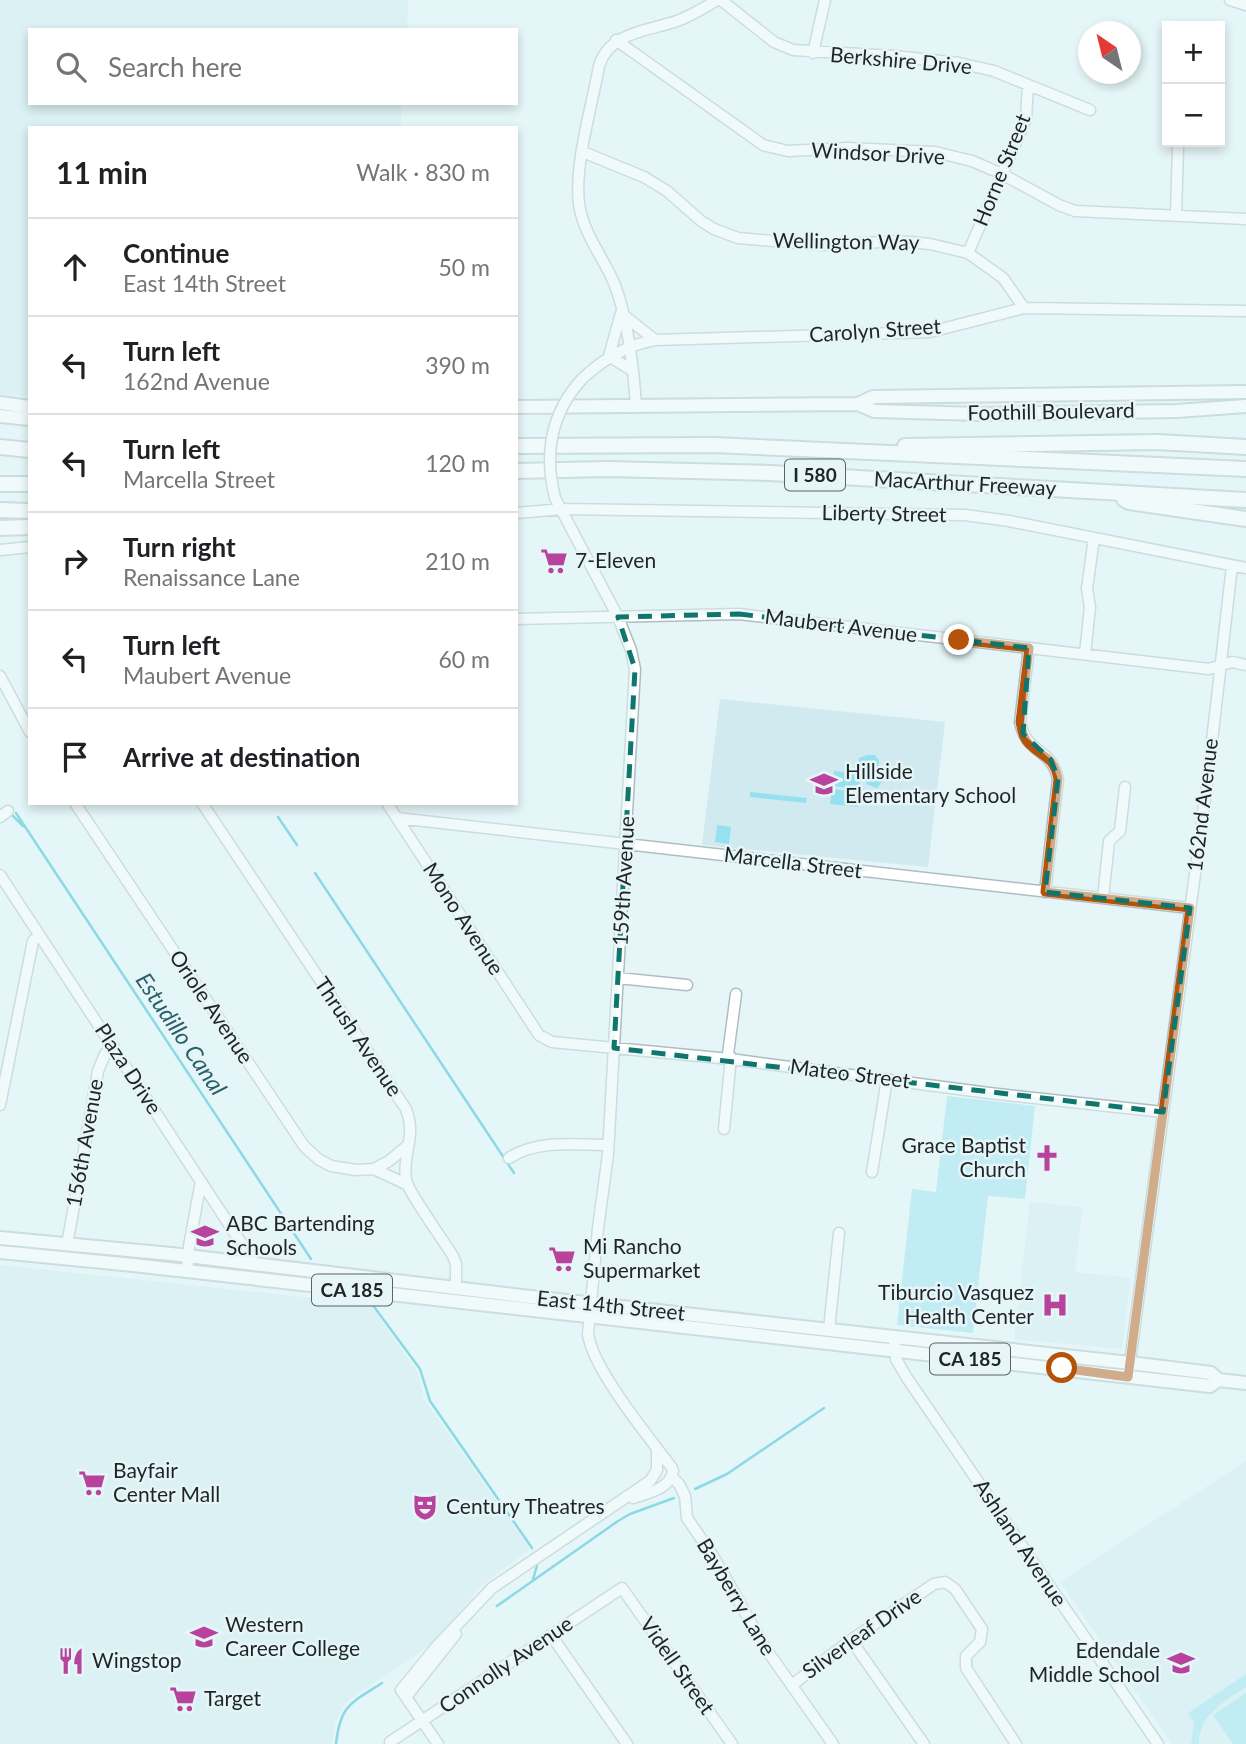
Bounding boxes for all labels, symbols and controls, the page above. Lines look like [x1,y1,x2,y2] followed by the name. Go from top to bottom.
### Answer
[1078,21,1141,84] north arrow
[1162,21,1225,147] map controls
[1162,21,1225,84] button: +
[28,28,518,105] search box
[829,41,973,78] street label: Berkshire Drive
[52,48,90,86] icon: search
[108,51,242,83] text: Search here
[1162,84,1225,147] button: −
[967,109,1035,229] street label: Horne Street
[811,137,946,168] street label: Windsor Drive
[56,154,148,190] text: 11 min
[356,158,490,186] text: Walk · 830 m
[772,227,920,254] street label: Wellington Way
[123,237,229,269] text: Continue
[56,248,94,286] icon: ahead
[439,253,490,281] text: 50 m
[123,269,286,297] text: East 14th Street
[808,312,942,347] street label: Carolyn Street
[123,335,220,367] text: Turn left
[56,346,94,384] icon: left
[425,351,490,379] text: 390 m
[123,367,270,395] text: 162nd Avenue
[967,397,1135,424] street label: Foothill Boulevard
[123,433,220,465] text: Turn left
[56,444,94,482] icon: left
[425,449,490,477] text: 120 m
[785,460,845,490] road number: I 580
[123,465,275,493] text: Marcella Street
[873,465,1057,500] street label: MacArthur Freeway
[821,499,947,526] street label: Liberty Street
[123,531,236,563] text: Turn right
[56,542,94,580] icon: right
[539,546,569,576] supermarket icon: 7-Eleven
[425,547,490,575] text: 210 m
[575,547,656,572] place label: 7-Eleven
[123,563,300,591] text: Renaissance Lane
[763,603,919,646] street label: Maubert Avenue
[943,624,974,655] route end
[123,629,220,661] text: Turn left
[56,640,94,678] icon: left
[439,645,490,673] text: 60 m
[123,661,291,689] text: Maubert Avenue
[1181,737,1222,873] street label: 162nd Avenue
[56,738,94,776] icon: arrive
[123,741,360,773] text: Arrive at destination
[845,758,1016,807] place label: Hillside Elementary School
[809,769,839,799] school or university icon: Hillside Elementary School
[607,815,638,946] street label: 159th Avenue
[723,841,864,882] street label: Marcella Street
[419,857,510,979] street label: Mono Avenue
[165,945,259,1068] street label: Oriole Avenue
[131,967,233,1100] water label: Estudillo Canal
[310,972,408,1100] street label: Thrush Avenue
[91,1018,168,1118] street label: Plaza Drive
[789,1053,912,1092] street label: Mateo Street
[60,1077,107,1209] street label: 156th Avenue
[902,1132,1026,1181] place label: Grace Baptist Church
[1032,1143,1062,1173] church icon: Grace Baptist Church
[226,1210,374,1259] place label: ABC Bartending Schools
[190,1221,220,1251] school or university icon: ABC Bartending Schools
[583,1233,701,1282] place label: Mi Rancho Supermarket
[547,1244,577,1274] supermarket icon: Mi Rancho Supermarket
[312,1274,392,1306] road number: CA 185
[878,1279,1034,1328] place label: Tiburcio Vasquez Health Center
[536,1284,687,1325] street label: East 14th Street
[1040,1290,1070,1320] hospital icon: Tiburcio Vasquez Health Center
[930,1344,1010,1374] road number: CA 185
[1046,1352,1077,1383] route start
[113,1457,220,1506] place label: Bayfair Center Mall
[77,1468,107,1498] supermarket icon: Bayfair Center Mall
[969,1474,1073,1611] street label: Ashland Avenue
[410,1492,440,1522] theatre icon: Century Theatres
[446,1493,605,1518] place label: Century Theatres
[693,1533,782,1659] street label: Bayberry Lane
[797,1583,925,1683] street label: Silverleaf Drive
[434,1610,577,1718] street label: Connolly Avenue
[225,1611,360,1660] place label: Western Career College
[636,1612,721,1719] street label: Videll Street
[189,1622,219,1652] school or university icon: Western Career College
[1029,1637,1160,1686] place label: Edendale Middle School
[56,1646,86,1676] restaurant icon: Wingstop
[92,1647,182,1672] place label: Wingstop
[1166,1648,1196,1678] school or university icon: Edendale Middle School
[168,1684,198,1714] supermarket icon: Target
[204,1685,262,1710] place label: Target

